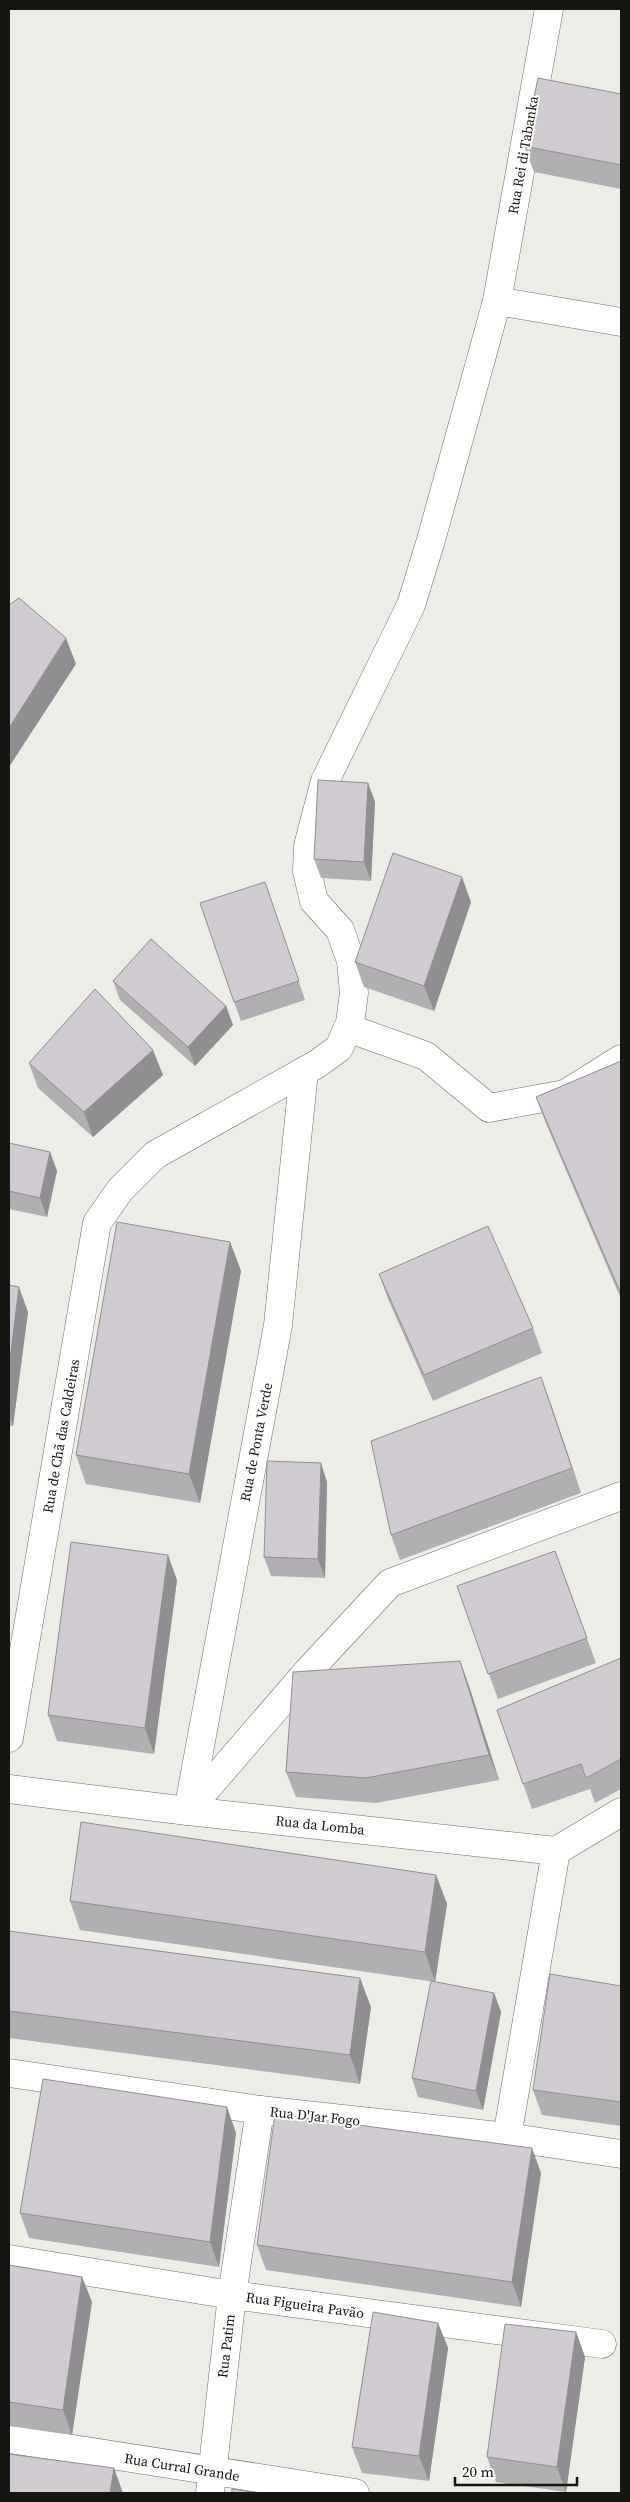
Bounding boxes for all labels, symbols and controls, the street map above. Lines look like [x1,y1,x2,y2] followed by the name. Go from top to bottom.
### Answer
[503,94,543,216] street label: Rua Rei di Tabanka
[38,1357,84,1515] street label: Rua de Chã das Caldeiras
[235,1381,277,1503] street label: Rua de Ponta Verde
[274,1810,366,1840] street label: Rua da Lomba
[269,2101,362,2131] street label: Rua D'Jar Fogo
[245,2287,366,2323] street label: Rua Figueira Pavão
[212,2313,240,2379] street label: Rua Patim
[123,2448,241,2486] street label: Rua Curral Grande
[455,2454,578,2486] scale bar
[462,2461,494,2482] text: 20 m

